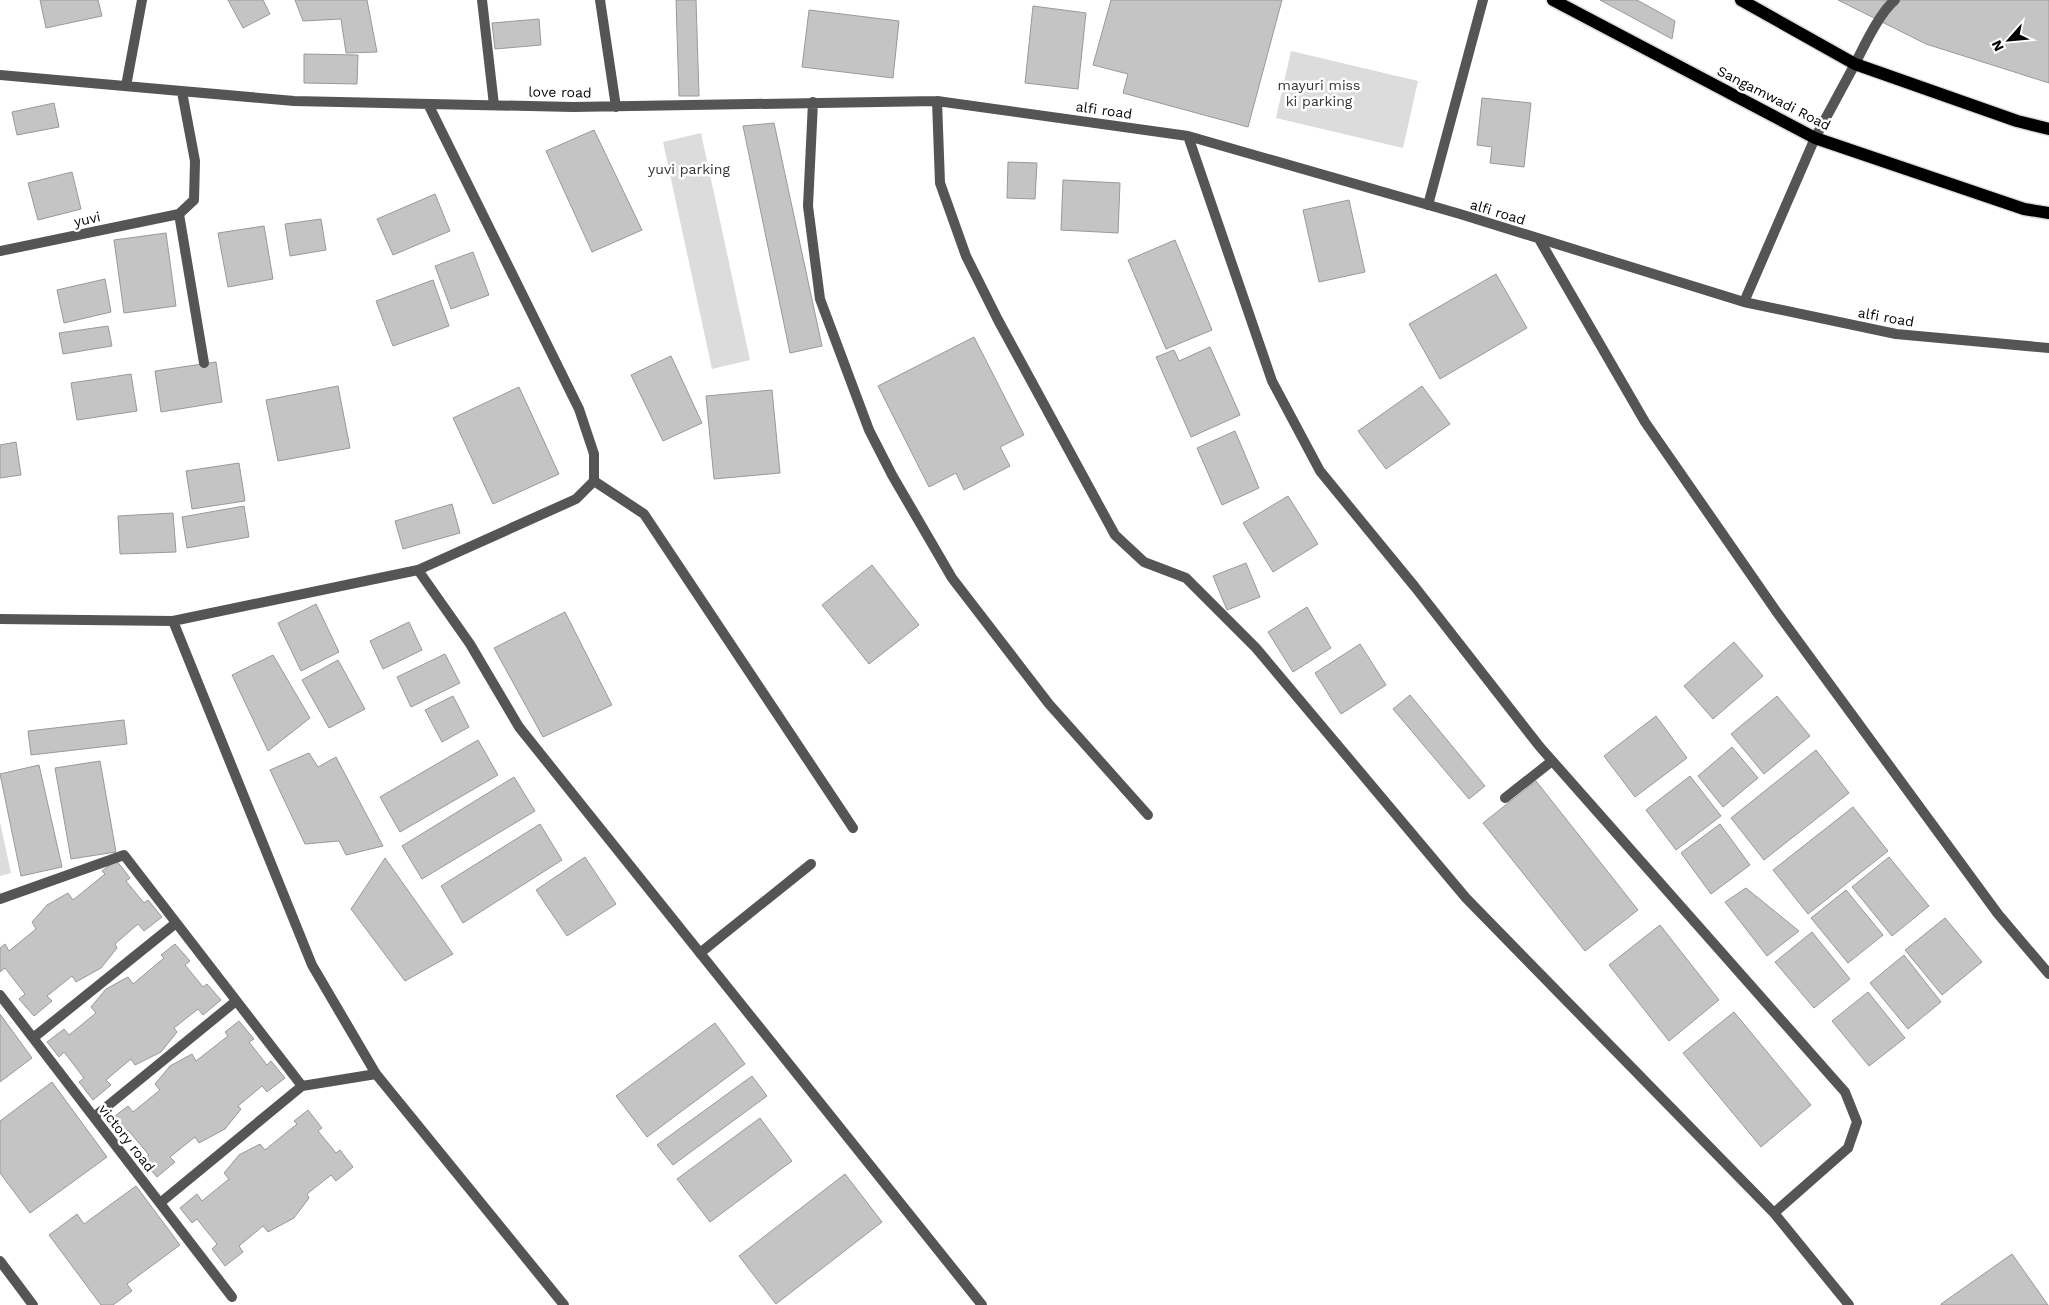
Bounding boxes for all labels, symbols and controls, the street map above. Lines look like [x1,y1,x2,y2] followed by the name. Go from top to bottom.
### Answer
[1984,15,2034,65] north arrow
[1988,38,2007,54] text: N
[1715,63,1833,133] street label: Sangamwadi Road
[1278,77,1360,109] park label: mayuri miss ki parking
[528,83,592,101] street label: love road
[1075,98,1133,122] street label: alfi road
[648,161,730,177] park label: yuvi parking
[1468,196,1528,228] street label: alfi road
[72,208,102,230] street label: yuvi
[1857,304,1915,330] street label: alfi road
[96,1101,158,1175] street label: victory road

